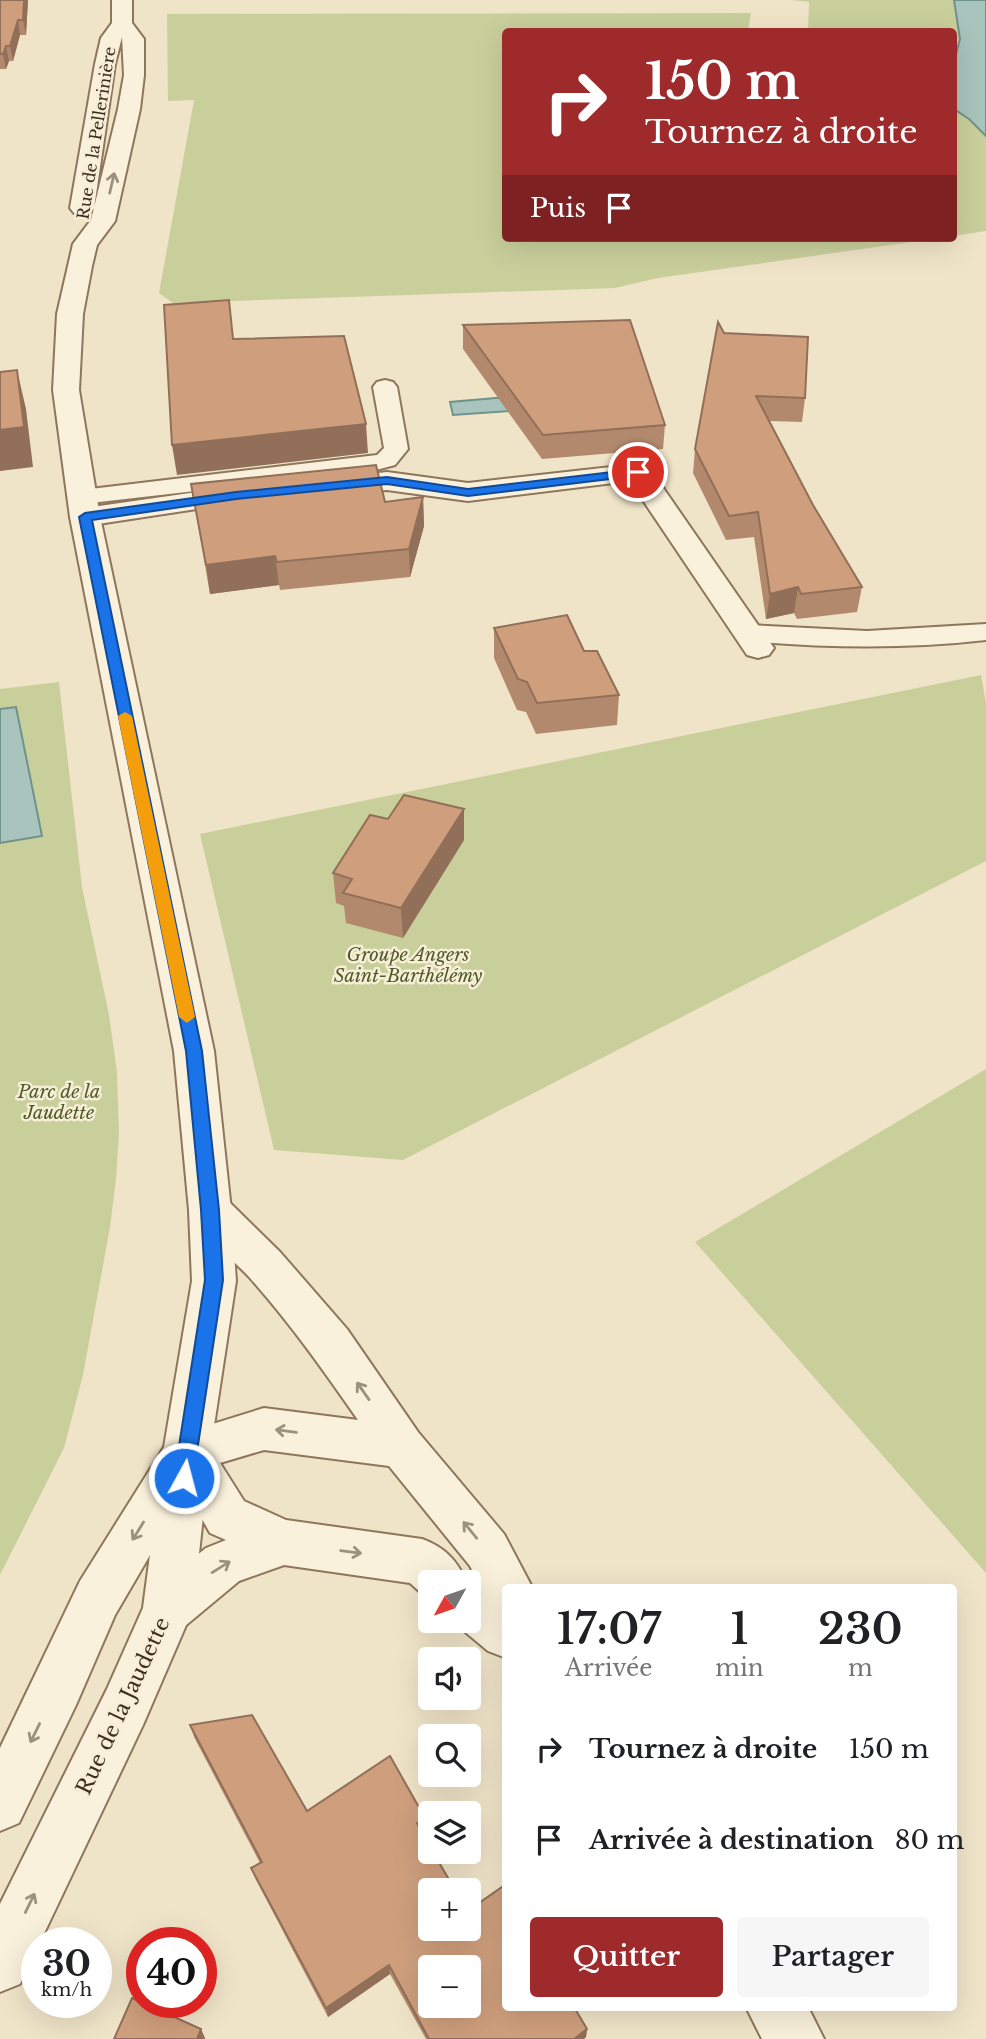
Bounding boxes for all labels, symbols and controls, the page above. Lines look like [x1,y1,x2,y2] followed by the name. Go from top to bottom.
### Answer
[72,45,120,221] street label: Rue de la Pellerinière
[645,51,800,112] text: 150 m
[530,56,621,147] icon: right
[645,112,918,152] text: Tournez à droite
[106,172,119,195] one-way arrow
[600,189,638,227] icon: arrive
[530,192,586,224] text: Puis
[608,442,668,502] pin
[619,453,657,491] icon: arrive
[334,944,483,987] park label: Groupe Angers Saint-Barthélémy
[17,1081,100,1124] park label: Parc de la Jaudette
[356,1382,370,1401] one-way arrow
[275,1425,298,1438] one-way arrow
[147,1441,221,1515] position arrow
[131,1520,145,1540] one-way arrow
[462,1521,478,1539] one-way arrow
[339,1546,362,1559] one-way arrow
[211,1560,231,1574] one-way arrow
[418,1570,481,1633] north arrow
[418,1570,481,2018] map controls
[556,1603,661,1655] text: 17:07
[730,1603,749,1655] text: 1
[818,1603,903,1655] text: 230
[71,1613,175,1799] street label: Rue de la Jaudette
[418,1647,481,1710] button: sound
[565,1654,652,1682] text: Arrivée
[715,1654,764,1682] text: min
[848,1654,873,1682] text: m
[28,1722,42,1743] one-way arrow
[418,1724,481,1787] button: search
[530,1730,568,1768] icon: right
[589,1733,817,1765] text: Tournez à droite
[849,1733,929,1765] text: 150 m
[418,1801,481,1864] button: layers
[530,1821,568,1859] icon: arrive
[589,1824,874,1856] text: Arrivée à destination
[895,1824,965,1856] text: 80 m
[418,1878,481,1941] button: +
[24,1893,37,1914] one-way arrow
[530,1917,723,1997] button: Quitter
[737,1917,929,1997] button: Partager
[126,1927,217,2018] speed limit sign: 40
[42,1942,91,1985] text: 30
[418,1955,481,2018] button: −
[41,1979,92,2001] text: km/h

